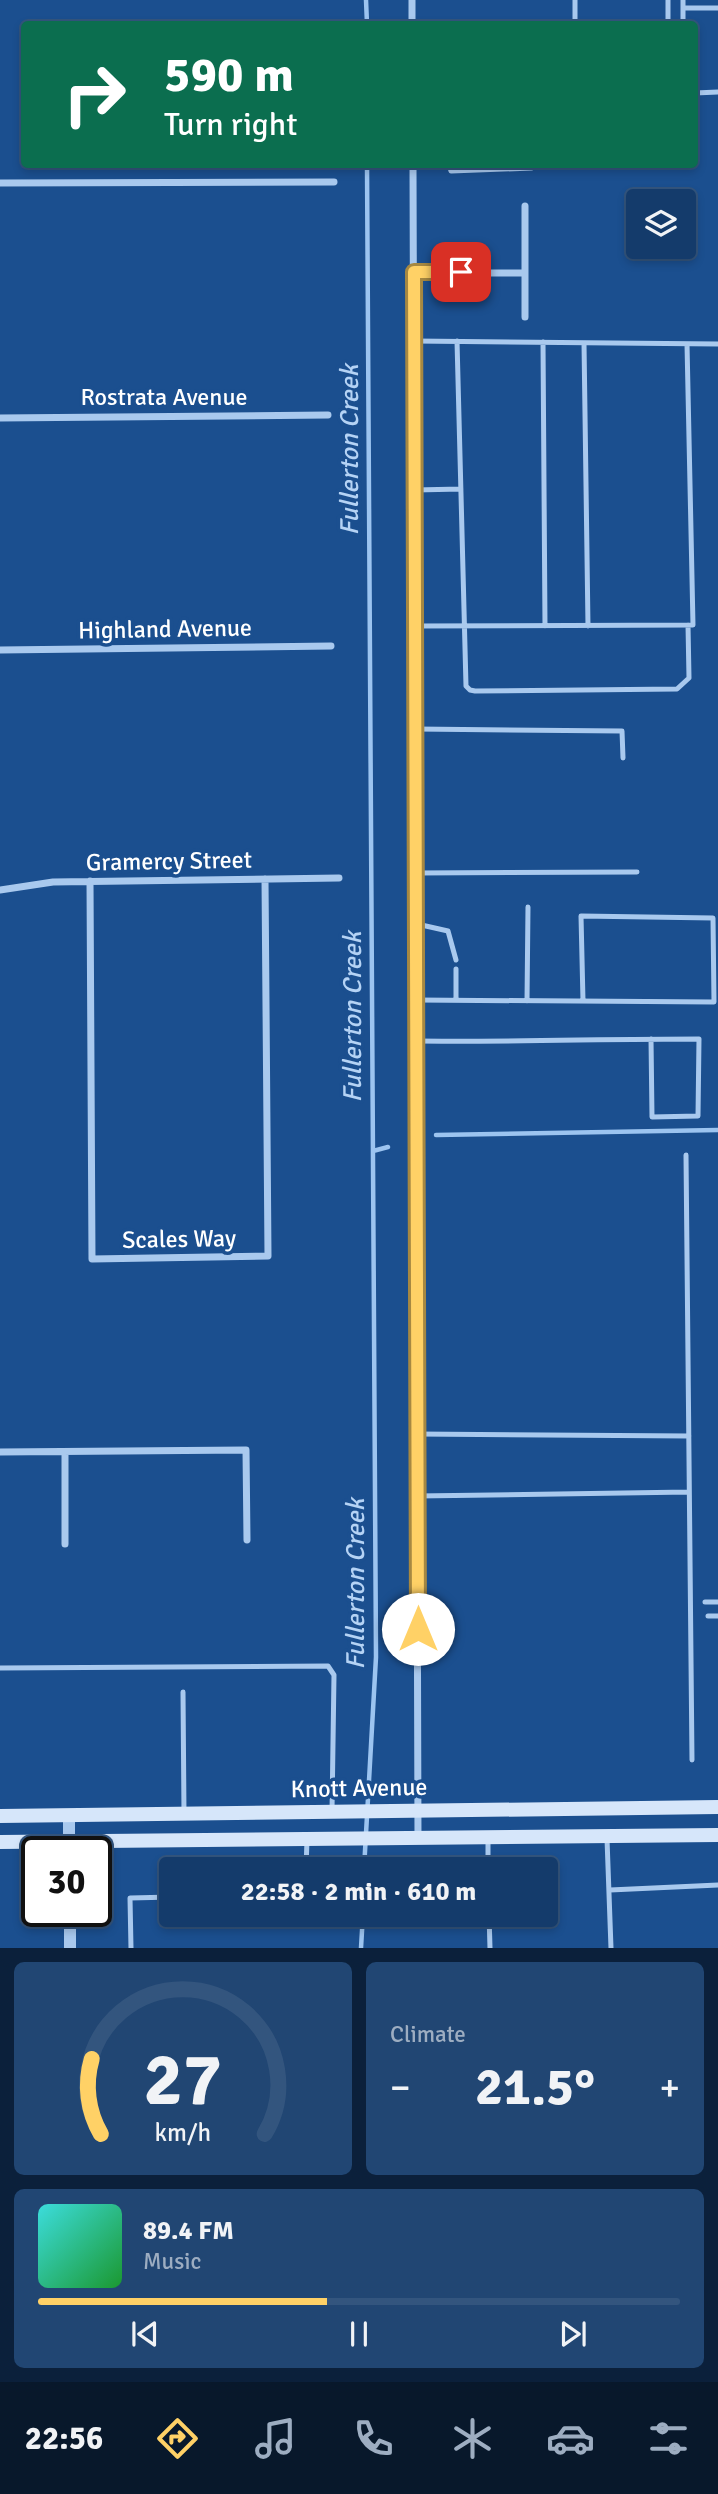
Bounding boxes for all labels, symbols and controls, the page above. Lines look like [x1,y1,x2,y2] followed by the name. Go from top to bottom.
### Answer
[164,45,294,105] text: 590 m
[49,49,140,140] icon: right
[164,105,297,144] text: Turn right
[626,189,696,259] map controls
[626,189,696,259] button: layers
[431,242,491,302] pin
[442,253,480,291] icon: arrive
[334,362,366,536] water label: Fullerton Creek
[81,382,247,412] street label: Rostrata Avenue
[78,612,252,646] street label: Highland Avenue
[86,845,252,877] street label: Gramercy Street
[337,929,369,1103] water label: Fullerton Creek
[122,1223,236,1255] street label: Scales Way
[340,1496,372,1670] water label: Fullerton Creek
[381,1592,455,1666] position arrow
[290,1772,428,1804] street label: Knott Avenue
[21,1836,112,1927] speed limit sign: 30
[241,1876,476,1908] text: 22:58 · 2 min · 610 m
[390,2020,466,2049] text: Climate
[144,2037,222,2126] text: 27
[475,2055,595,2119] text: 21.5°
[390,2064,411,2111] text: −
[659,2064,680,2111] text: +
[155,2117,211,2148] text: km/h
[143,2215,234,2247] text: 89.4 FM
[143,2247,201,2276] text: Music
[126,2315,164,2353] icon: previous
[340,2315,378,2353] icon: pause
[554,2315,592,2353] icon: next
[153,2414,202,2463] icon: directions
[251,2414,300,2463] icon: music
[349,2414,398,2463] icon: phone
[448,2414,497,2463] icon: climate
[546,2414,595,2463] icon: car
[644,2414,693,2463] icon: filters
[25,2419,103,2458] text: 22:56

